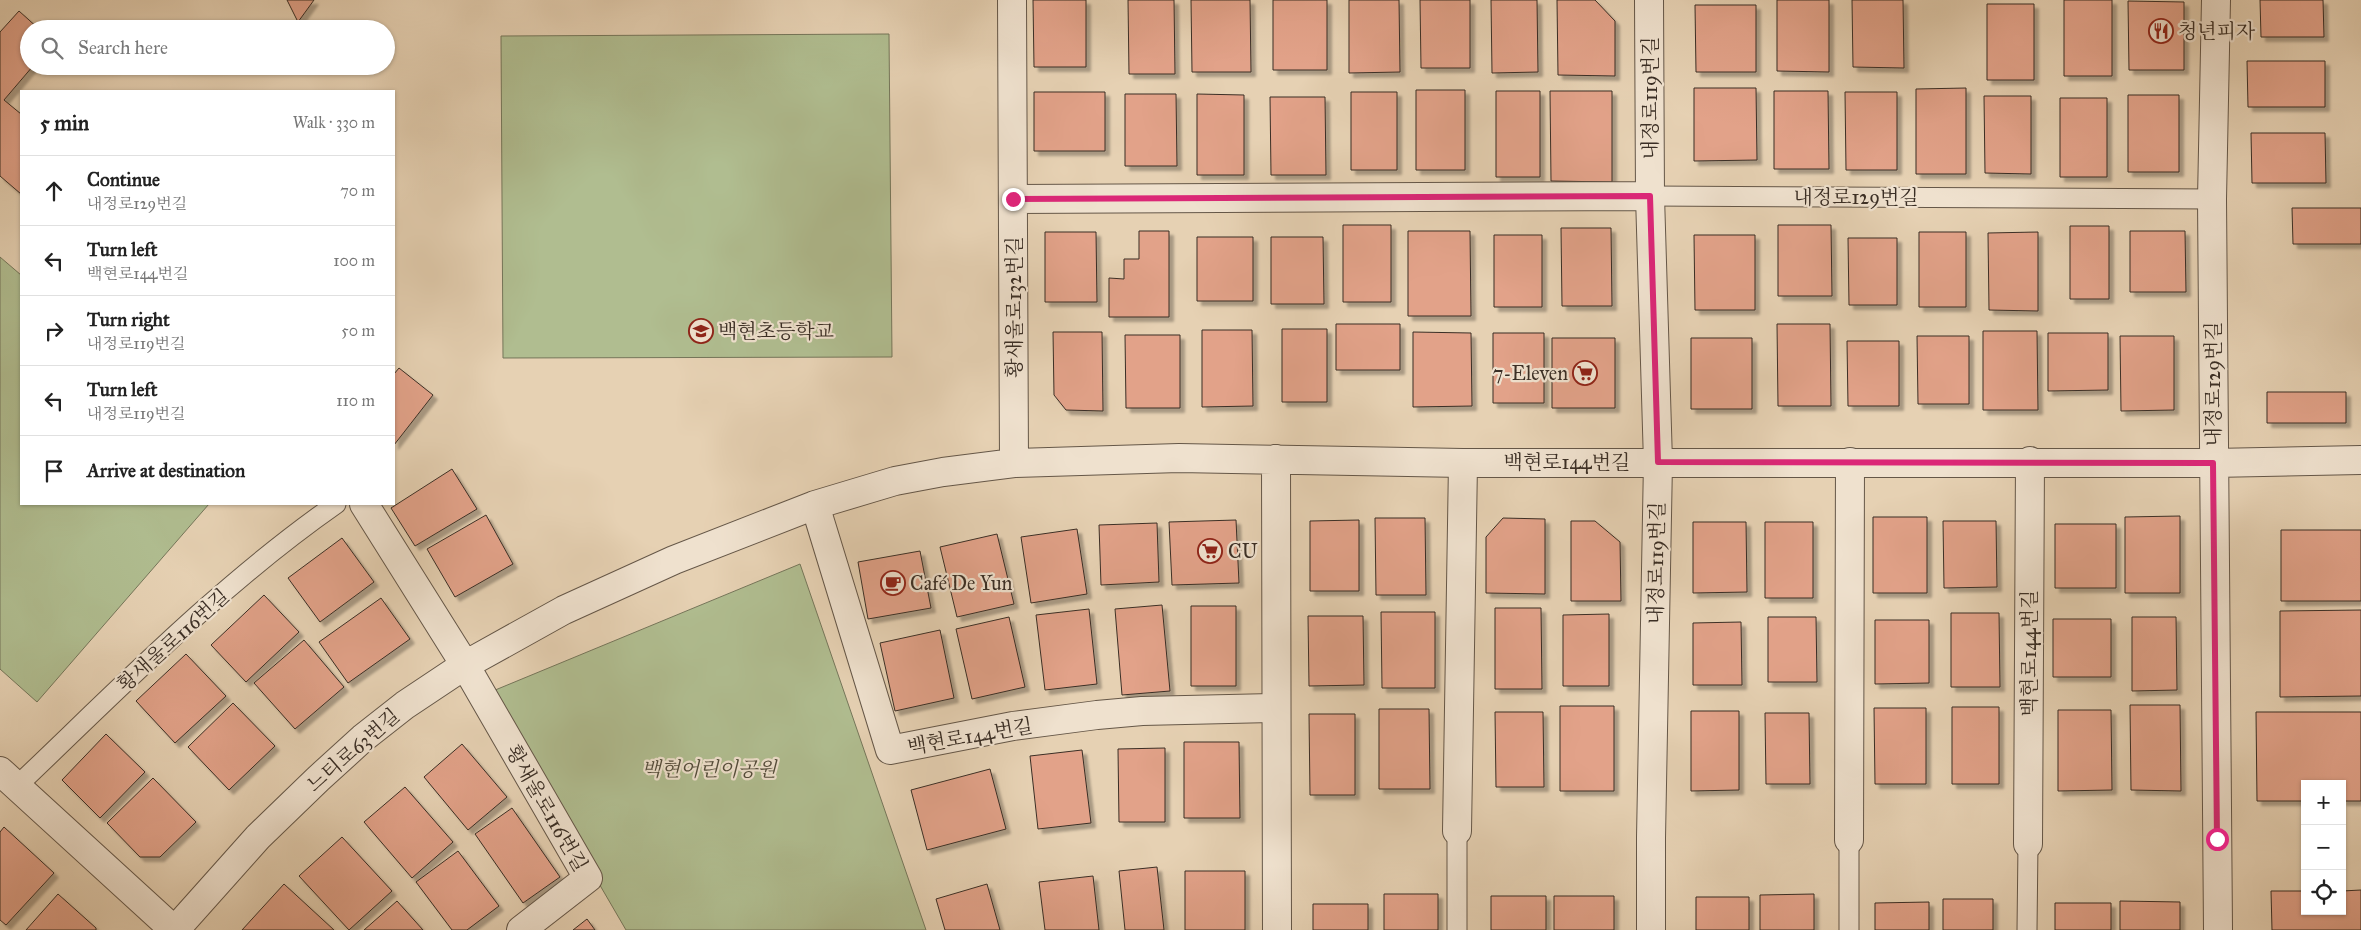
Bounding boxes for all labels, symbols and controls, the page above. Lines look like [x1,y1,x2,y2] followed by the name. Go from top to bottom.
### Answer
[2148,18,2174,44] restaurant icon: 청년피자
[2178,19,2256,43] place label: 청년피자
[20,20,395,75] search box
[38,34,66,62] icon: search
[78,36,168,59] text: Search here
[1638,37,1662,160] street label: 내정로119번길
[40,110,89,136] text: 5 min
[293,113,375,132] text: Walk · 330 m
[87,168,160,191] text: Continue
[40,177,68,205] icon: ahead
[340,181,375,200] text: 70 m
[1793,185,1919,209] street label: 내정로129번길
[1002,188,1025,211] route end
[87,194,187,213] text: 내정로129번길
[1002,236,1026,378] street label: 황새울로132번길
[87,238,157,261] text: Turn left
[40,247,68,275] icon: left
[333,251,375,270] text: 100 m
[87,264,188,283] text: 백현로144번길
[87,308,170,331] text: Turn right
[40,317,68,345] icon: right
[688,318,714,344] school or university icon: 백현초등학교
[718,319,835,343] place label: 백현초등학교
[341,321,375,340] text: 50 m
[2201,321,2225,447] street label: 내정로129번길
[87,334,185,353] text: 내정로119번길
[1572,360,1598,386] supermarket icon: 7-Eleven
[1493,361,1568,385] place label: 7-Eleven
[87,378,157,401] text: Turn left
[40,387,68,415] icon: left
[336,391,375,410] text: 110 m
[87,404,185,423] text: 내정로119번길
[1504,450,1630,474] street label: 백현로144번길
[40,457,68,485] icon: arrive
[87,459,245,482] text: Arrive at destination
[1643,501,1669,625] street label: 내정로119번길
[1197,538,1223,564] supermarket icon: CU
[1228,539,1258,563] place label: CU
[880,570,906,596] cafe icon: Café De Yun
[910,571,1013,595] place label: Café De Yun
[112,584,234,696] street label: 황새울로116번길
[2017,590,2041,716] street label: 백현로144번길
[302,703,404,797] street label: 느티로63번길
[905,713,1035,759] street label: 백현로144번길
[501,741,593,875] street label: 황새울로116번길
[641,757,778,781] park label: 백현어린이공원
[2301,780,2346,915] map controls
[2301,780,2346,825] button: +
[2301,825,2346,870] button: −
[2206,828,2229,851] route start
[2301,870,2346,915] button: locate

